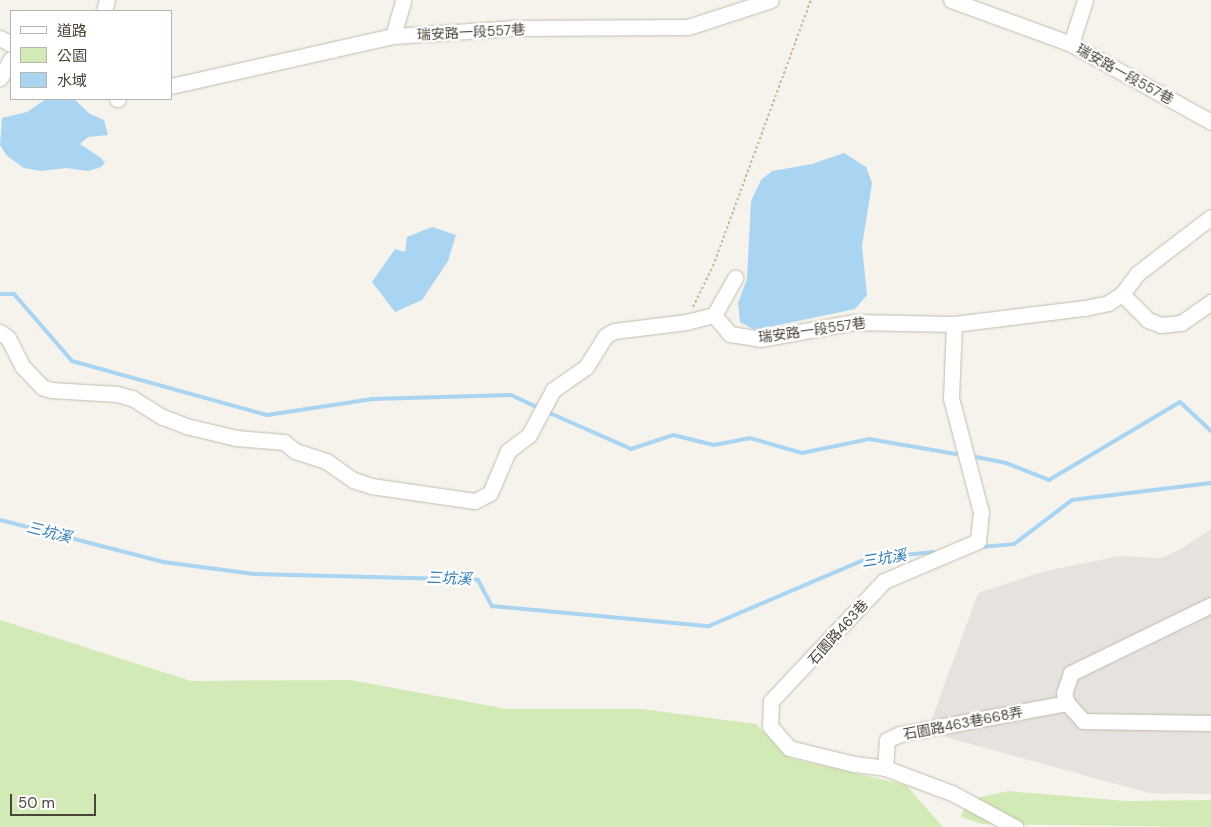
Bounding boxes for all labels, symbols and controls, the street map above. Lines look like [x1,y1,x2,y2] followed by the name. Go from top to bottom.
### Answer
[10,10,172,100] legend
[57,21,87,41] text: 道路
[416,21,526,43] street label: 瑞安路一段557巷
[1074,40,1176,108] street label: 瑞安路一段557巷
[57,46,87,66] text: 公園
[57,71,87,91] text: 水域
[757,314,867,346] street label: 瑞安路一段557巷
[25,519,73,547] water label: 三坑溪
[860,547,908,571] water label: 三坑溪
[426,569,472,589] water label: 三坑溪
[804,596,872,668] street label: 石園路463巷
[902,703,1024,743] street label: 石園路463巷668弄
[12,784,99,816] scale bar
[18,793,55,813] text: 50 m

